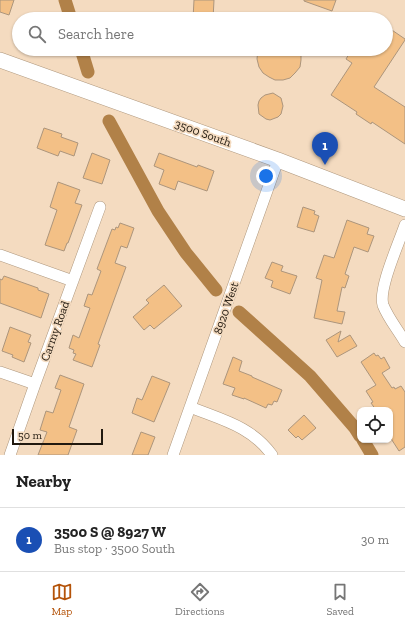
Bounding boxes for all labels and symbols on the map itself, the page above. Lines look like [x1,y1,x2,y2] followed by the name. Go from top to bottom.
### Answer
[173,116,233,150] street label: 3500 South
[312,132,338,165] pin: 1
[256,166,276,186] your location
[211,280,242,336] street label: 8920 West
[38,299,72,363] street label: Carmy Road
[12,427,103,446] scale bar

